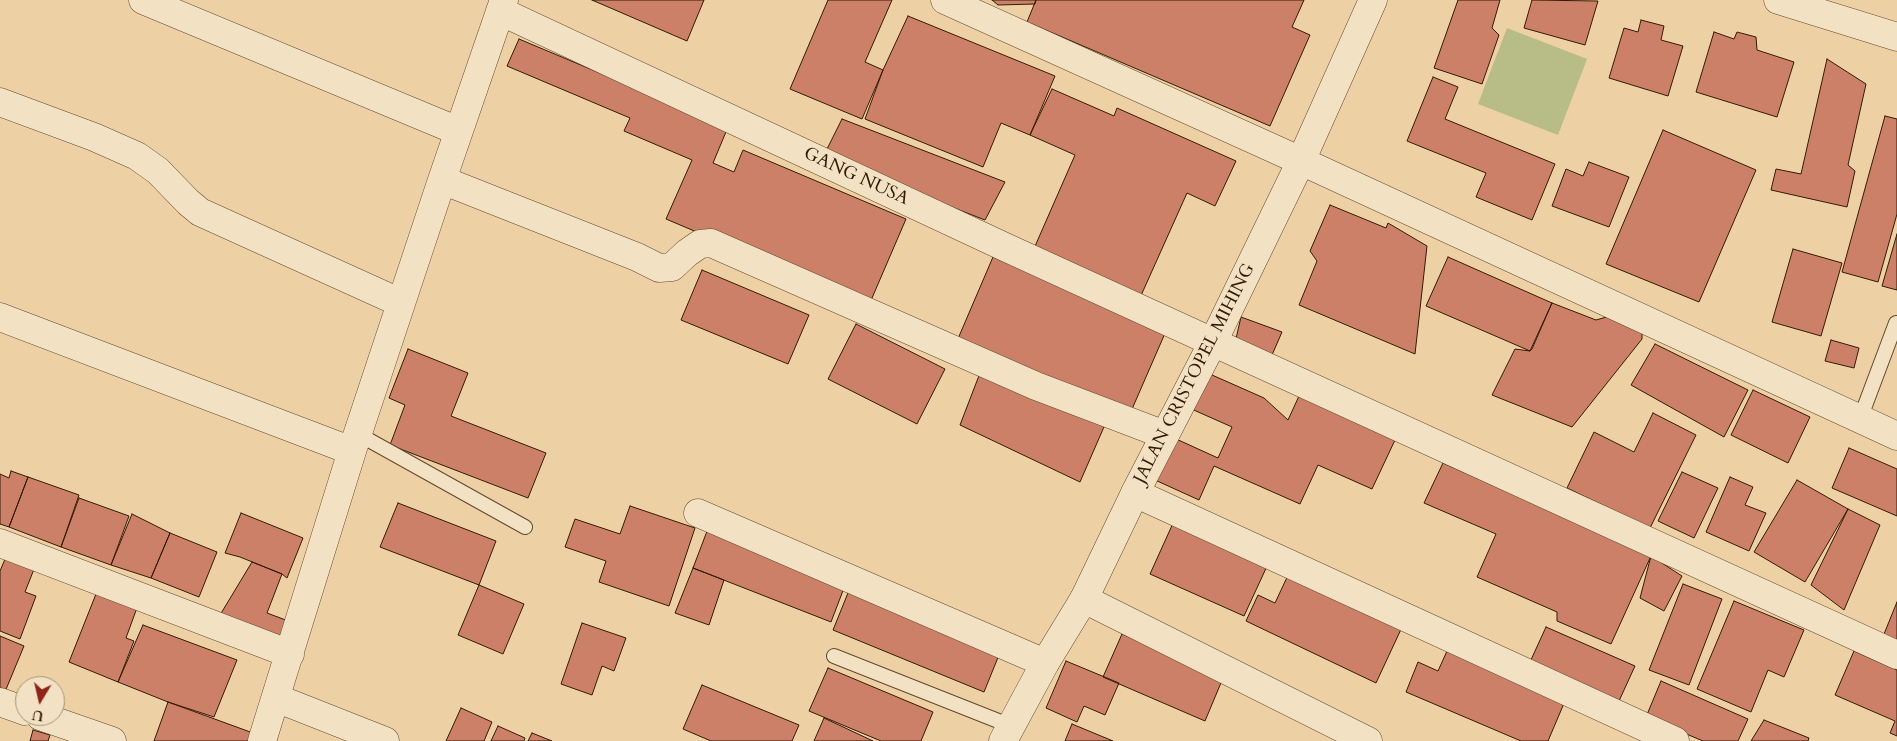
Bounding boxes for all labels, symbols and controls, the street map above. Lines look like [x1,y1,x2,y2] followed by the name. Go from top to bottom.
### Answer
[800,143,912,211] street label: GANG NUSA
[1130,260,1260,488] street label: JALAN CRISTOPEL MIHING
[15,676,65,726] north arrow
[31,705,45,726] text: U

